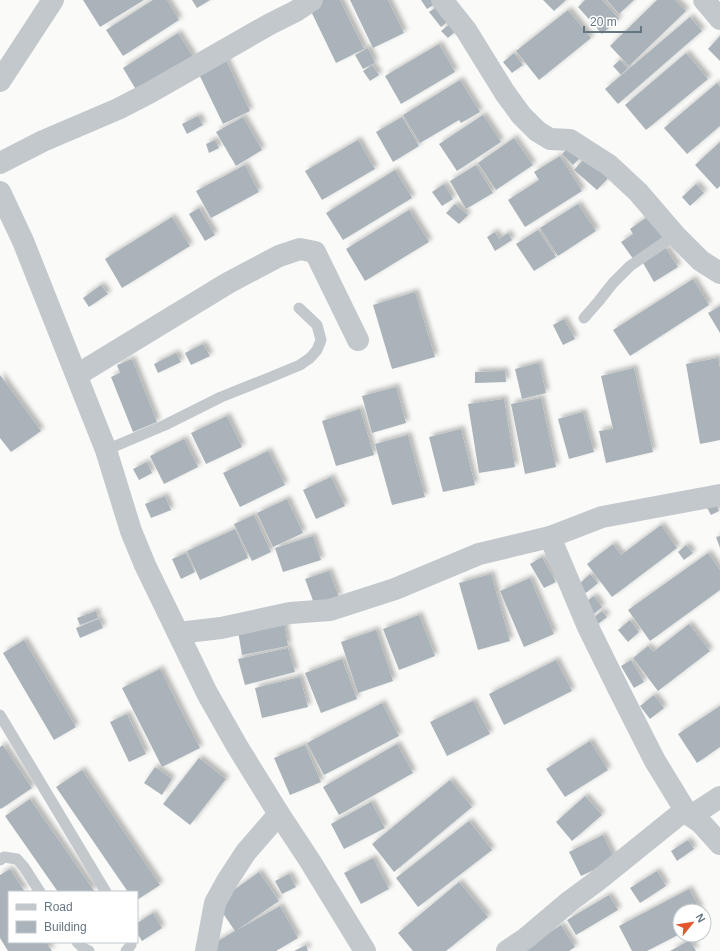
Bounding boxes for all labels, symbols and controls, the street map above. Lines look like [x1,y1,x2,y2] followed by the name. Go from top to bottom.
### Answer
[584,8,641,34] scale bar
[590,15,617,29] text: 20 m
[8,891,138,943] legend
[44,900,73,914] text: Road
[672,903,712,943] north arrow
[693,912,708,924] text: N
[44,920,87,934] text: Building

